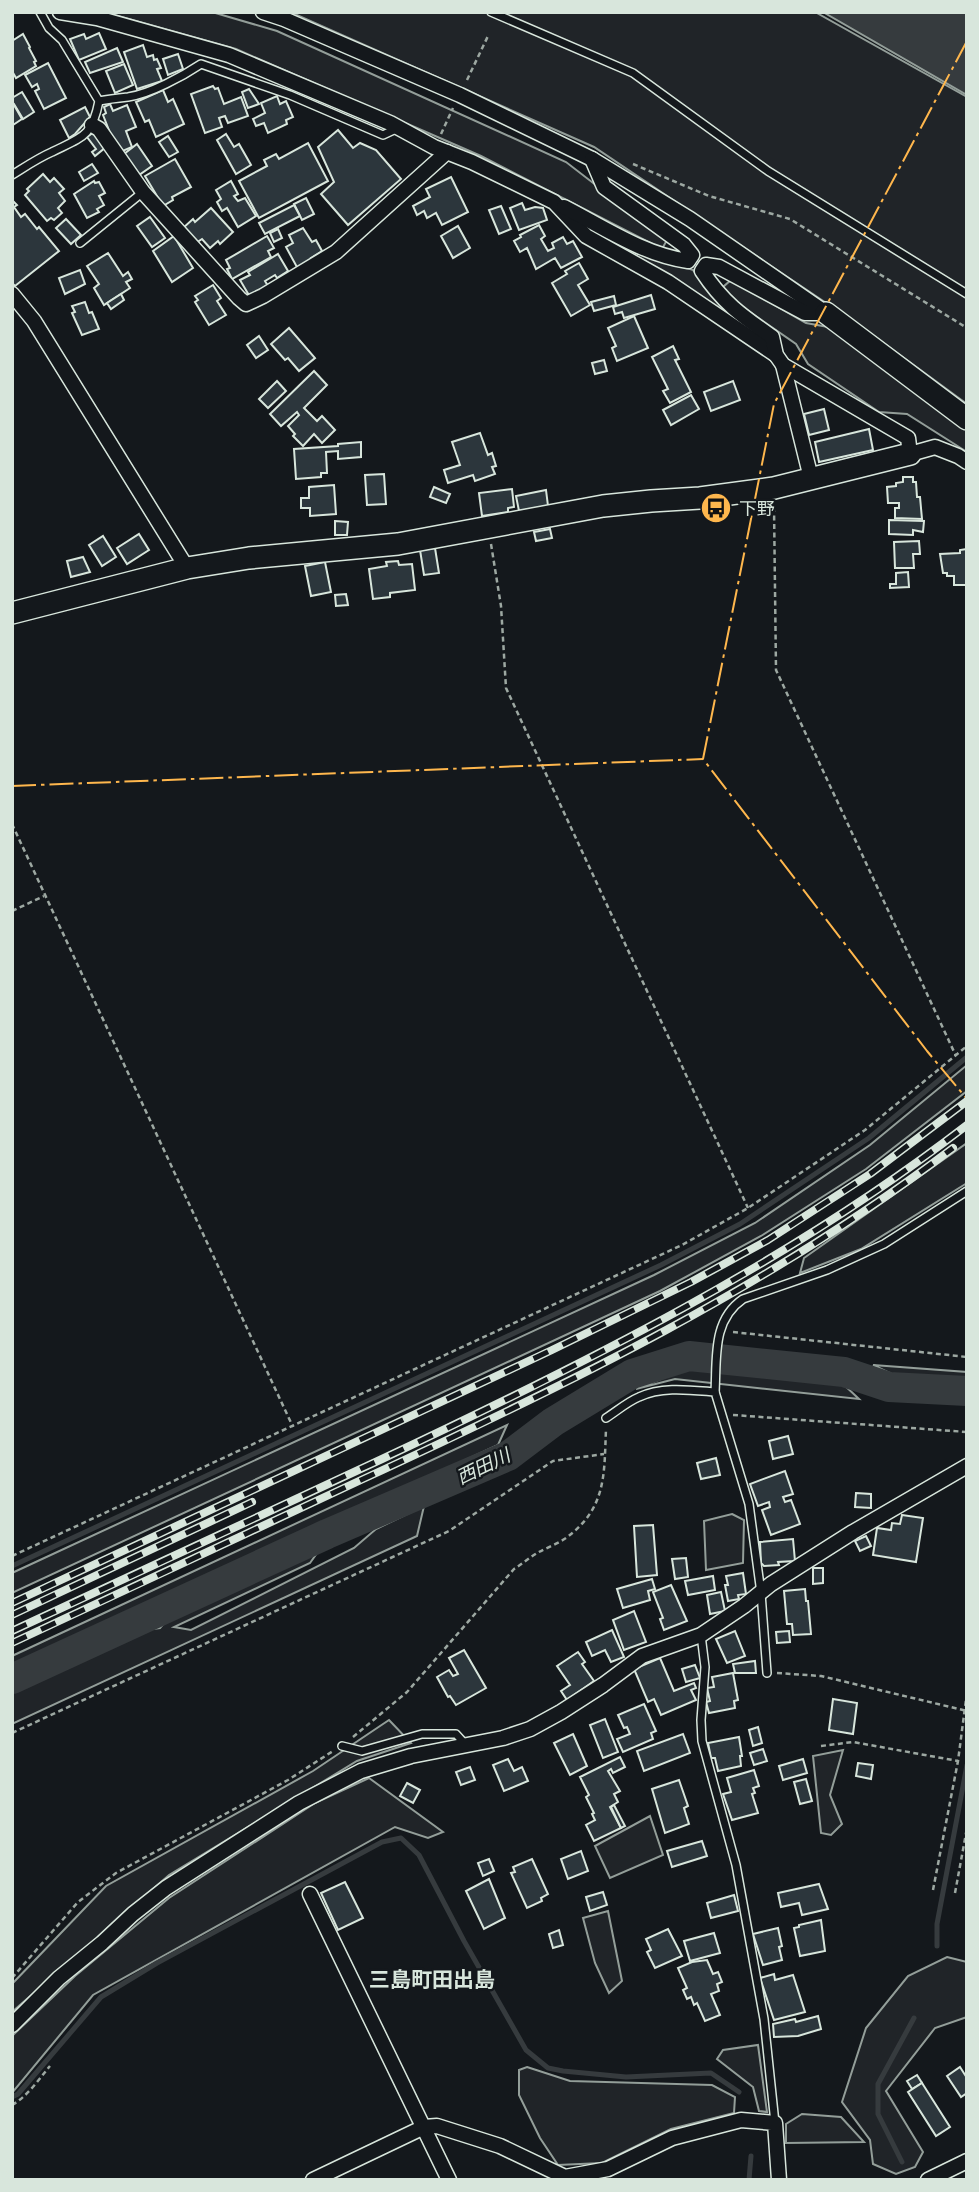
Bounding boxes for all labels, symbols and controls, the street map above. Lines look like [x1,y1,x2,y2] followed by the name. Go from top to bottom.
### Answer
[699,491,733,525] bus stop icon: 下野
[739,497,775,520] place label: 下野
[452,1442,516,1489] water label: 西田川
[369,1966,495,1993] district label: 三島町田出島

